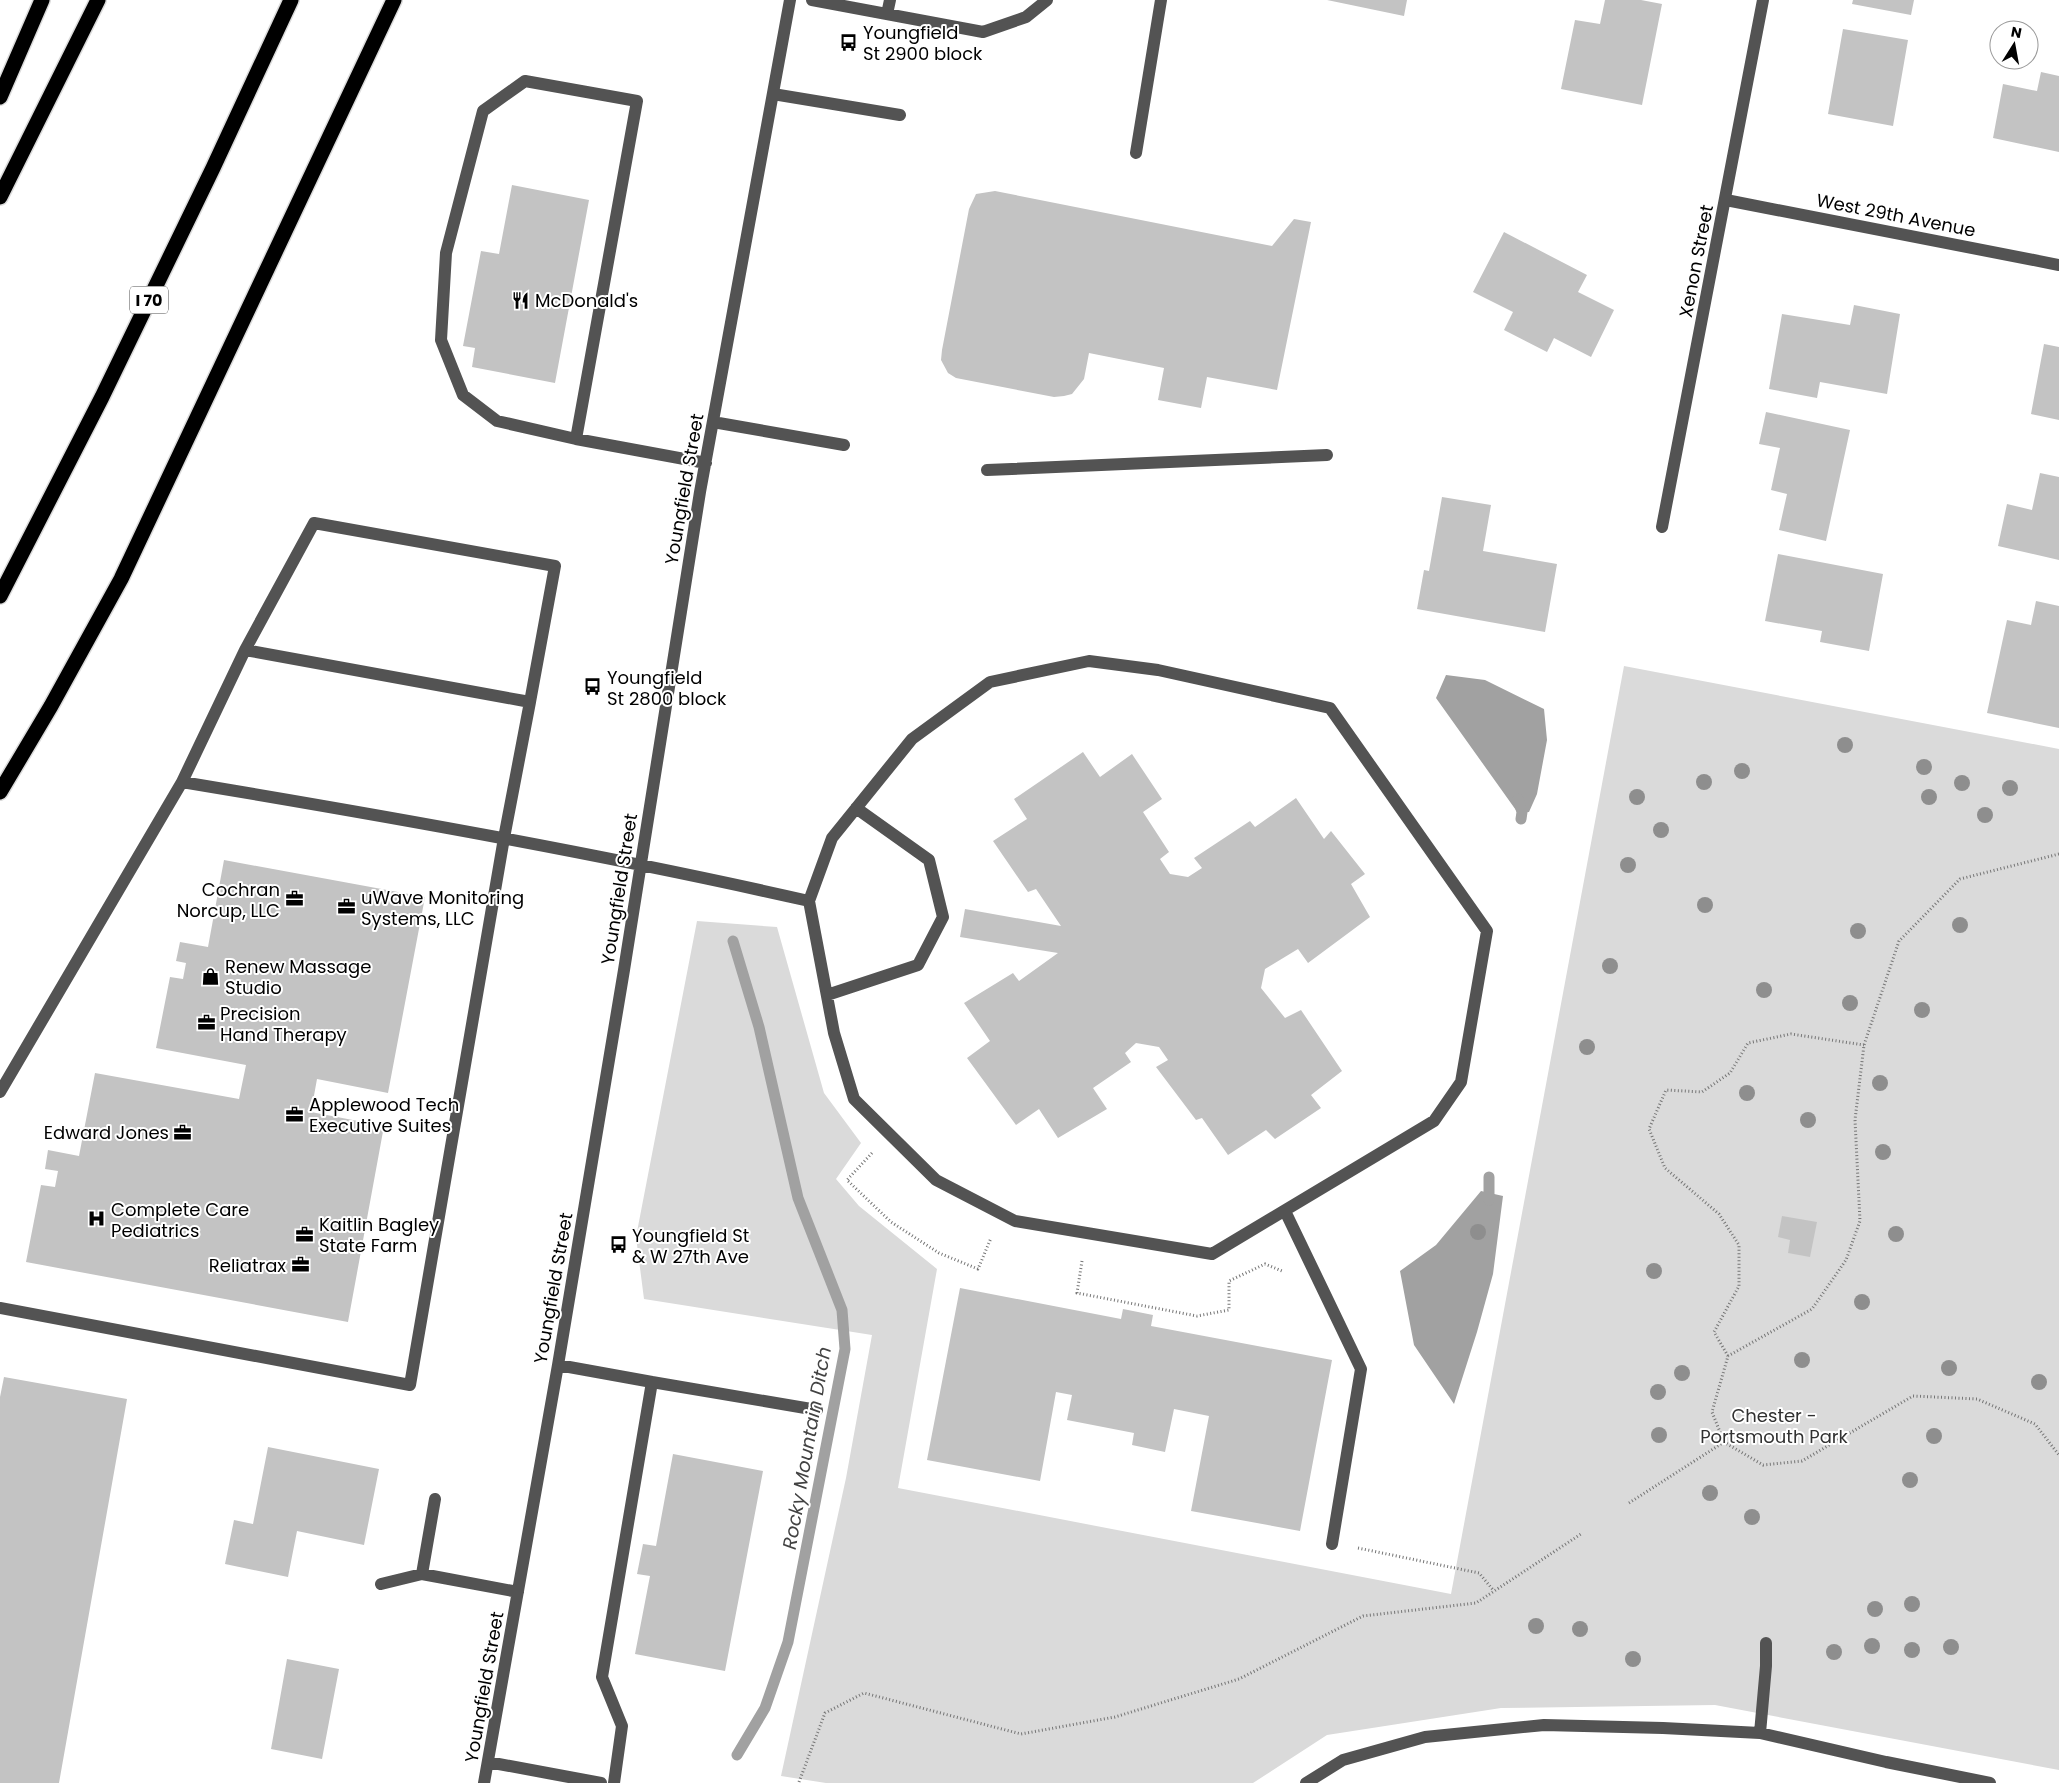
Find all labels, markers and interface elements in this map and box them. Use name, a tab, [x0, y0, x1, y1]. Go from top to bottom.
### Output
place label: Youngfield St 2900 block	[863, 20, 983, 66]
north arrow	[1989, 20, 2039, 70]
text: N	[2009, 21, 2024, 43]
bus stop icon: Youngfield St 2900 block	[839, 32, 859, 52]
street label: West 29th Avenue	[1814, 187, 1978, 243]
street label: Xenon Street	[1673, 202, 1719, 320]
road number: I 70	[130, 286, 168, 314]
place label: McDonald's	[535, 288, 638, 313]
restaurant icon: McDonald's	[511, 290, 531, 310]
street label: Youngfield Street	[658, 412, 710, 566]
place label: Youngfield St 2800 block	[607, 665, 727, 711]
bus stop icon: Youngfield St 2800 block	[583, 677, 603, 697]
street label: Youngfield Street	[595, 812, 643, 966]
place label: Cochran Norcup, LLC	[177, 877, 280, 923]
place label: uWave Monitoring Systems, LLC	[361, 885, 524, 931]
office icon: Cochran Norcup, LLC	[284, 889, 304, 909]
office icon: uWave Monitoring Systems, LLC	[337, 897, 357, 917]
place label: Renew Massage Studio	[225, 954, 371, 1000]
shop icon: Renew Massage Studio	[201, 966, 221, 986]
place label: Precision Hand Therapy	[220, 1001, 347, 1047]
office icon: Precision Hand Therapy	[196, 1013, 216, 1033]
place label: Applewood Tech Executive Suites	[309, 1092, 459, 1138]
office icon: Applewood Tech Executive Suites	[285, 1104, 305, 1124]
place label: Edward Jones	[44, 1120, 169, 1145]
office icon: Edward Jones	[173, 1122, 193, 1142]
place label: Complete Care Pediatrics	[111, 1197, 249, 1243]
hospital icon: Complete Care Pediatrics	[87, 1209, 107, 1229]
street label: Youngfield Street	[527, 1211, 579, 1365]
place label: Kaitlin Bagley State Farm	[319, 1212, 439, 1258]
place label: Youngfield St & W 27th Ave	[632, 1223, 749, 1269]
office icon: Kaitlin Bagley State Farm	[295, 1224, 315, 1244]
bus stop icon: Youngfield St & W 27th Ave	[608, 1235, 628, 1255]
place label: Reliatrax	[209, 1253, 286, 1278]
office icon: Reliatrax	[290, 1255, 310, 1275]
water label: Rocky Mountain Ditch	[776, 1345, 838, 1551]
park label: Chester - Portsmouth Park	[1700, 1403, 1849, 1449]
street label: Youngfield Street	[458, 1610, 510, 1764]

